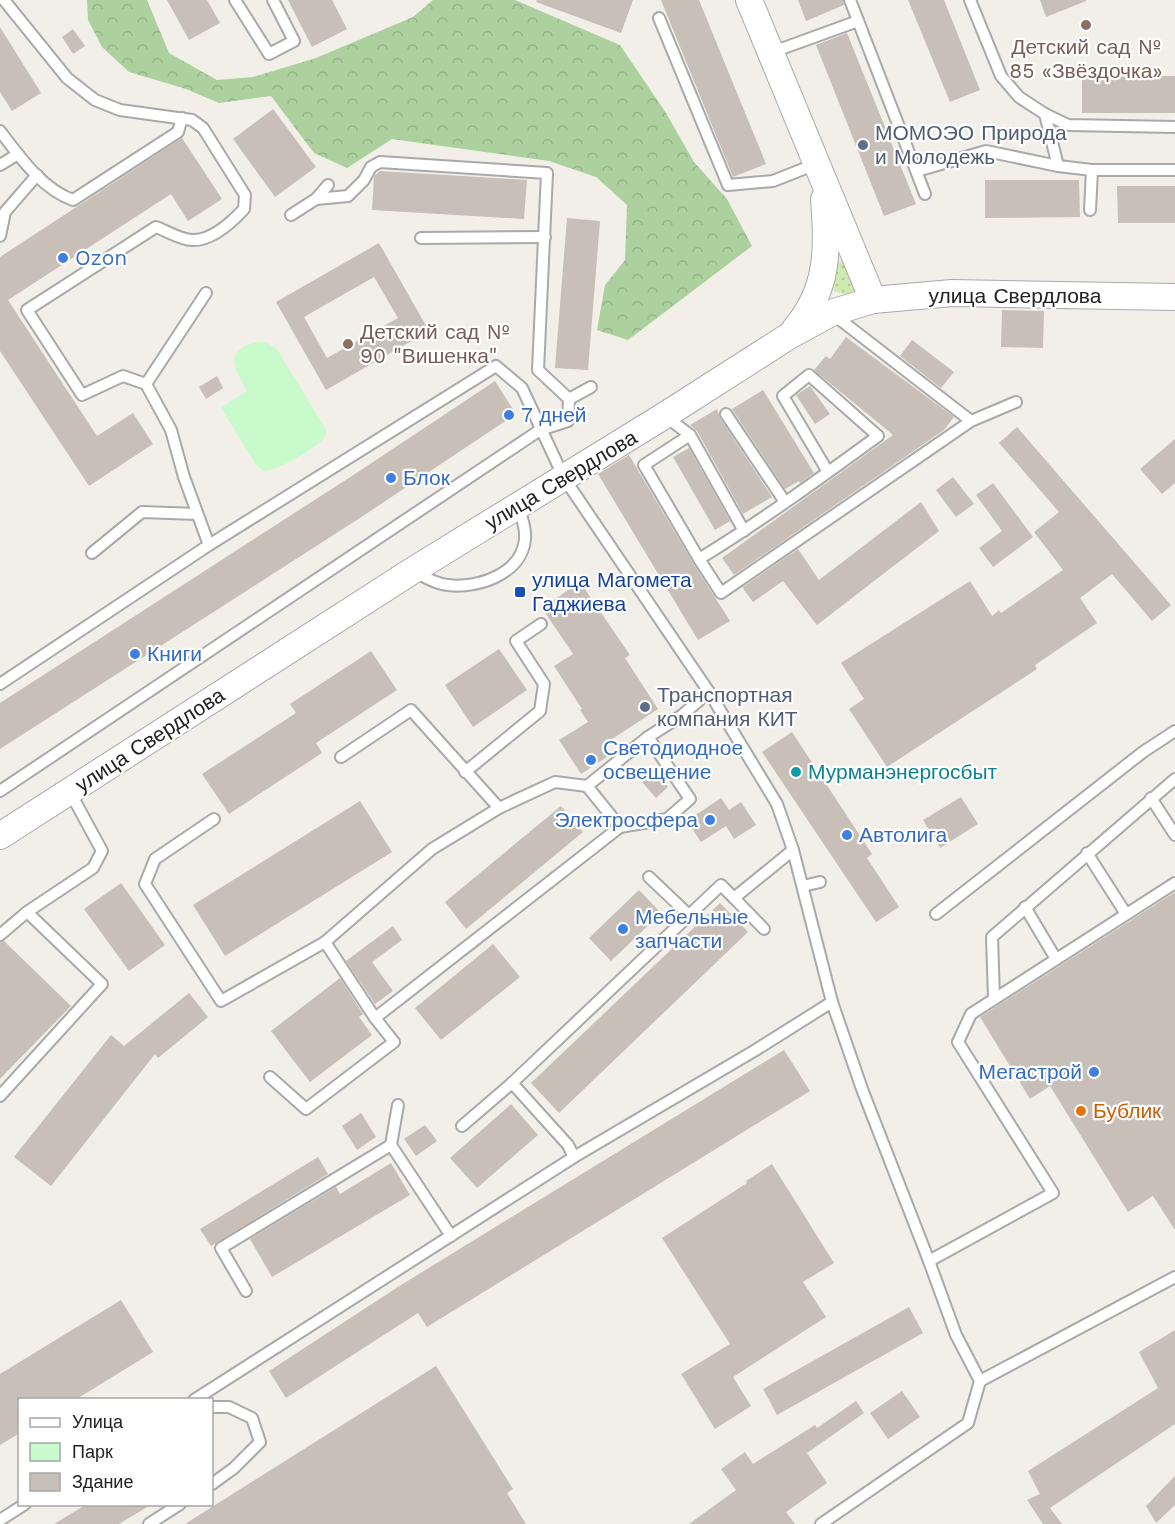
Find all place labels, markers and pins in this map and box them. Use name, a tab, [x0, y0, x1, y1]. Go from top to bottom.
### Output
marker: Детский сад № 85 «Звёздочка»	[1079, 18, 1093, 32]
place label: Детский сад № 85 «Звёздочка»	[1009, 34, 1163, 83]
place label: МОМОЭО Природа и Молодежь	[875, 120, 1067, 169]
marker: МОМОЭО Природа и Молодежь	[856, 138, 870, 152]
place label: Ozon	[75, 245, 127, 270]
marker: Ozon	[56, 251, 70, 265]
place label: Детский сад № 90 "Вишенка"	[360, 319, 509, 368]
marker: Детский сад № 90 "Вишенка"	[341, 337, 355, 351]
place label: 7 дней	[521, 402, 587, 427]
marker: 7 дней	[502, 408, 516, 422]
place label: Блок	[403, 465, 451, 490]
marker: Блок	[384, 471, 398, 485]
place label: улица Магомета Гаджиева	[532, 567, 692, 616]
marker: улица Магомета Гаджиева	[513, 585, 527, 599]
place label: Книги	[147, 641, 202, 666]
marker: Книги	[128, 647, 142, 661]
place label: Транспортная компания КИТ	[657, 682, 798, 731]
marker: Транспортная компания КИТ	[638, 700, 652, 714]
place label: Светодиодное освещение	[603, 735, 743, 784]
marker: Светодиодное освещение	[584, 753, 598, 767]
place label: Мурманэнергосбыт	[808, 759, 998, 784]
marker: Мурманэнергосбыт	[789, 765, 803, 779]
place label: Электросфера	[554, 807, 698, 832]
marker: Электросфера	[703, 813, 717, 827]
place label: Автолига	[859, 822, 947, 847]
marker: Автолига	[840, 828, 854, 842]
place label: Мебельные запчасти	[635, 904, 749, 953]
marker: Мебельные запчасти	[616, 922, 630, 936]
place label: Мегастрой	[979, 1059, 1082, 1084]
marker: Мегастрой	[1087, 1065, 1101, 1079]
place label: Бублик	[1093, 1098, 1162, 1123]
marker: Бублик	[1074, 1104, 1088, 1118]

